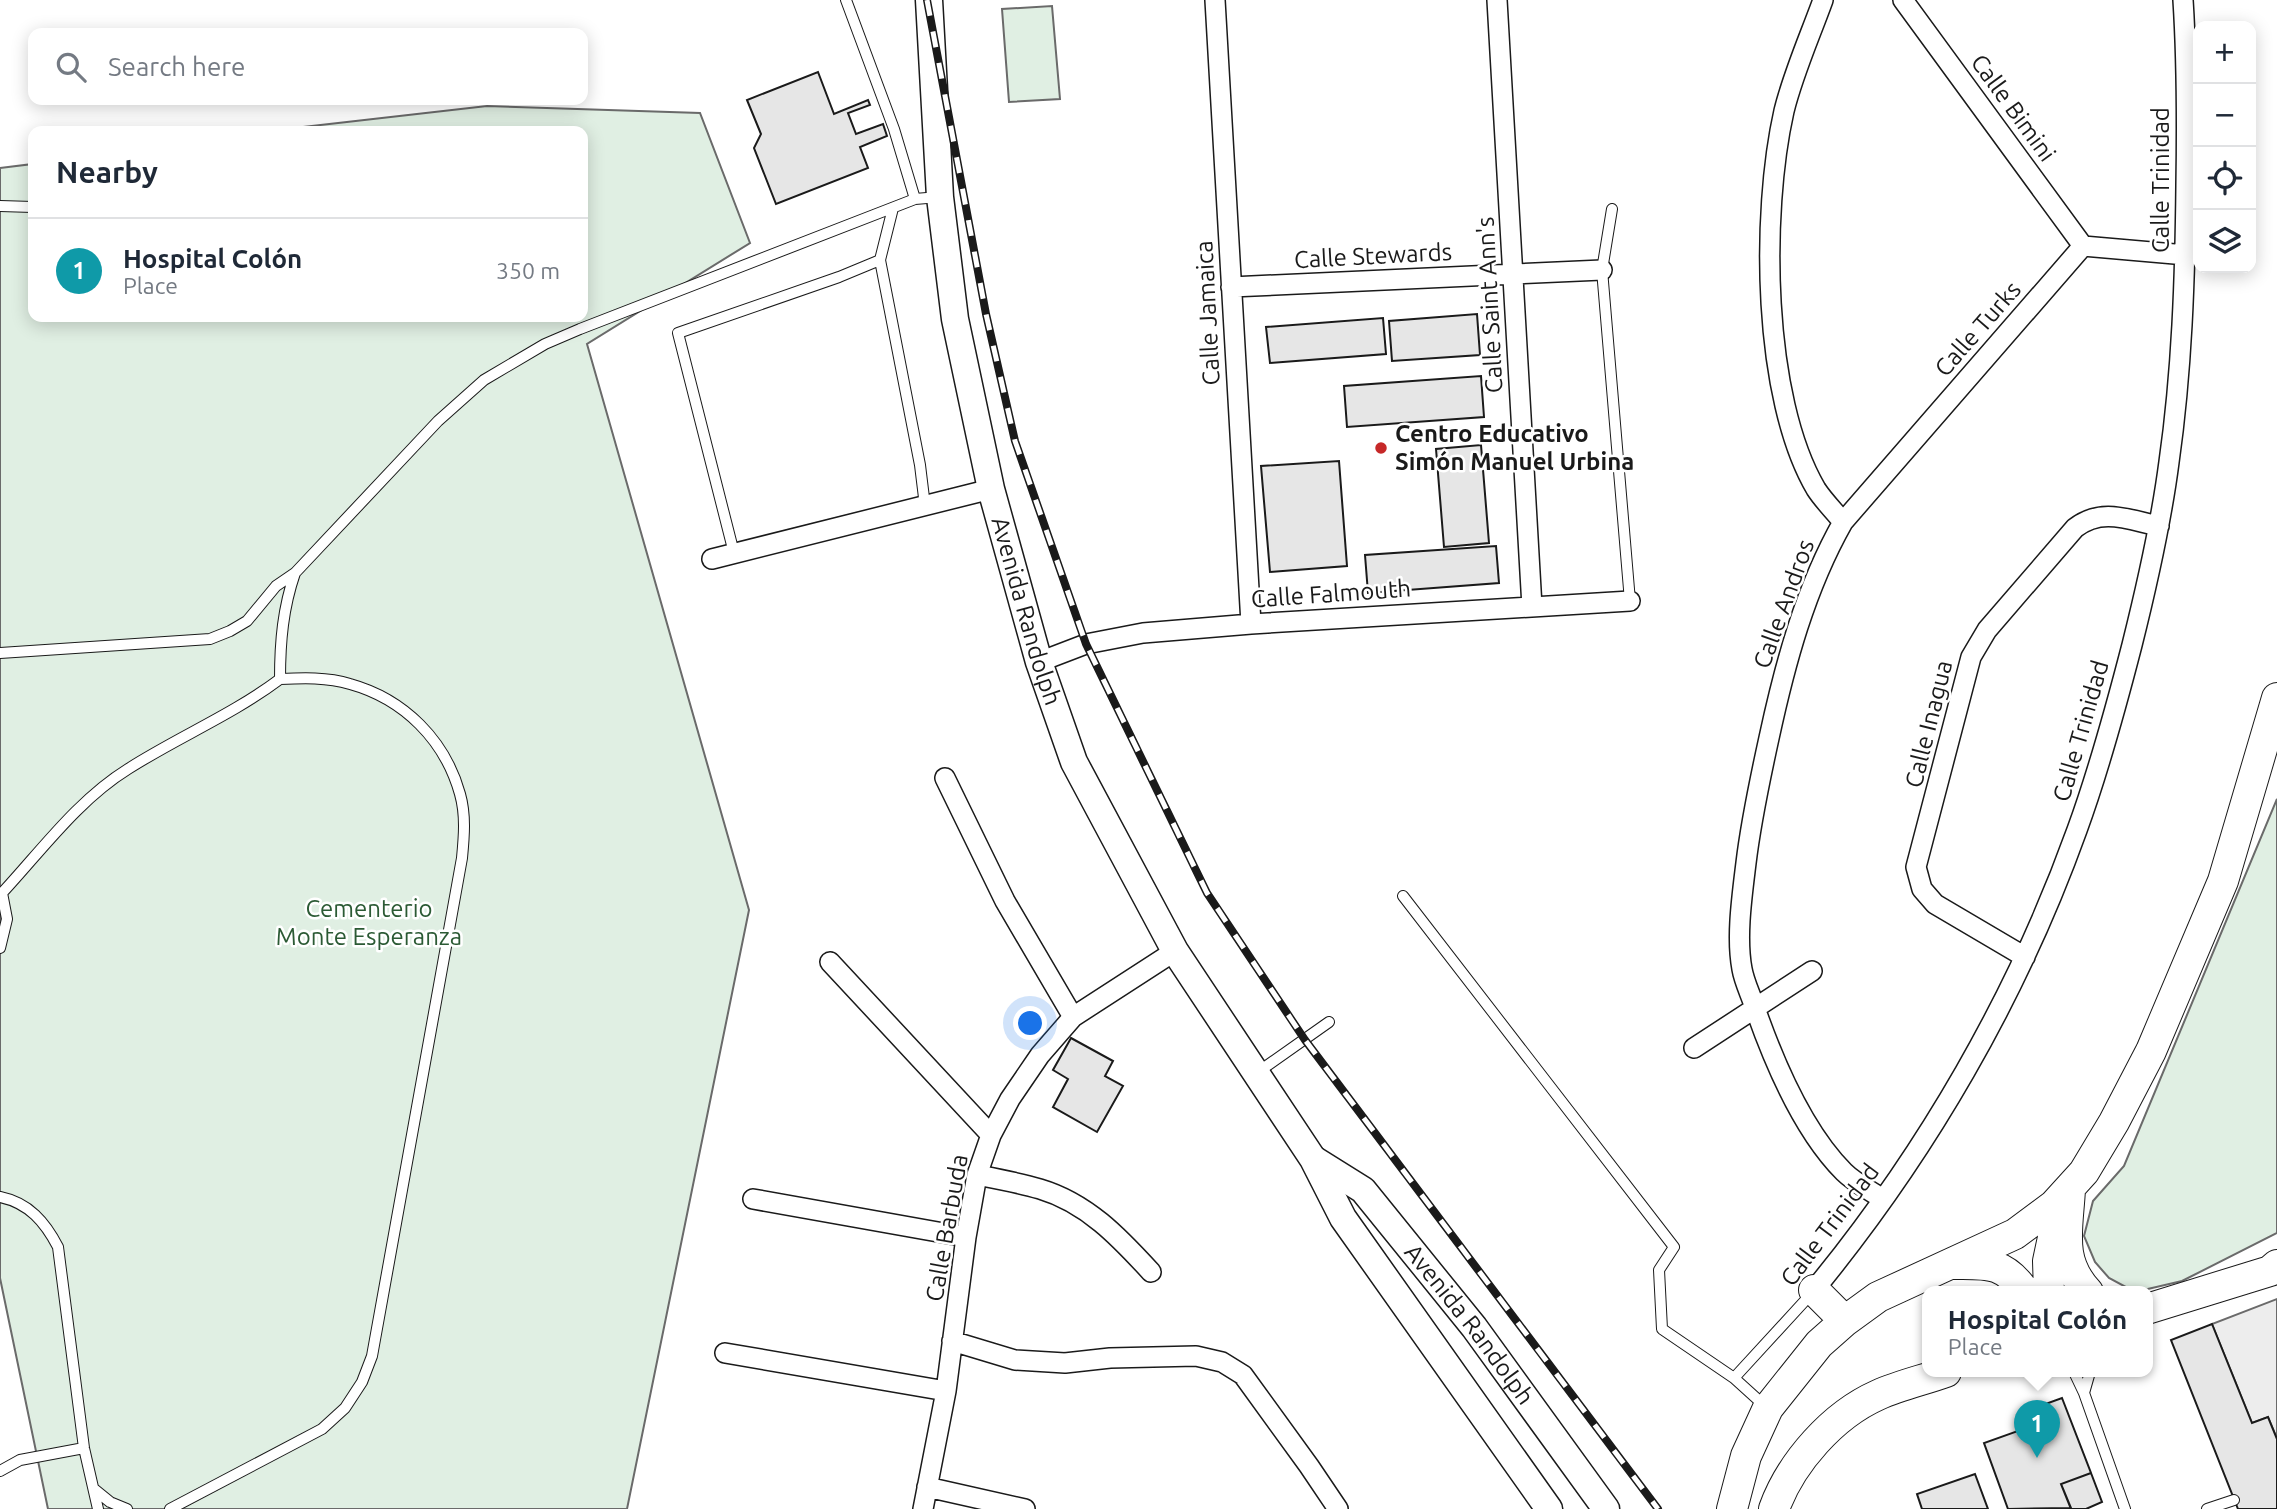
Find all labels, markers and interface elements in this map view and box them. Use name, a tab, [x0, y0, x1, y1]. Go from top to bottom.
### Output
map controls	[2193, 21, 2256, 273]
button: +	[2193, 21, 2256, 84]
search box	[28, 28, 588, 105]
icon: search	[52, 48, 90, 86]
street label: Calle Bimini	[1966, 49, 2061, 166]
text: Search here	[108, 52, 245, 81]
button: −	[2193, 84, 2256, 147]
street label: Calle Trinidad	[2147, 107, 2174, 253]
button: locate	[2193, 147, 2256, 210]
text: Nearby	[56, 155, 158, 189]
button: layers	[2193, 210, 2256, 273]
street label: Calle Saint Ann's	[1471, 216, 1508, 394]
street label: Calle Stewards	[1293, 238, 1453, 273]
street label: Calle Jamaica	[1190, 240, 1225, 386]
text: Hospital Colón	[123, 244, 302, 273]
text: 1	[73, 258, 85, 283]
text: 350 m	[496, 258, 560, 283]
text: Place	[123, 273, 178, 298]
street label: Calle Turks	[1929, 276, 2026, 381]
place label: Centro Educativo Simón Manuel Urbina	[1395, 420, 1634, 475]
marker: Centro Educativo Simón Manuel Urbina	[1373, 440, 1389, 456]
street label: Avenida Randolph	[986, 514, 1067, 709]
street label: Calle Andros	[1748, 536, 1819, 672]
street label: Calle Falmouth	[1250, 574, 1412, 613]
street label: Calle Inagua	[1900, 657, 1957, 790]
street label: Calle Trinidad	[2047, 657, 2114, 805]
park label: Cementerio Monte Esperanza	[276, 895, 462, 950]
your location	[1013, 1006, 1047, 1040]
street label: Calle Barbuda	[920, 1152, 973, 1304]
street label: Calle Trinidad	[1775, 1158, 1884, 1291]
street label: Avenida Randolph	[1399, 1239, 1540, 1409]
popup	[1922, 1286, 2153, 1377]
text: Hospital Colón	[1948, 1305, 2127, 1334]
text: Place	[1948, 1334, 2003, 1359]
pin: 1	[2014, 1400, 2060, 1458]

